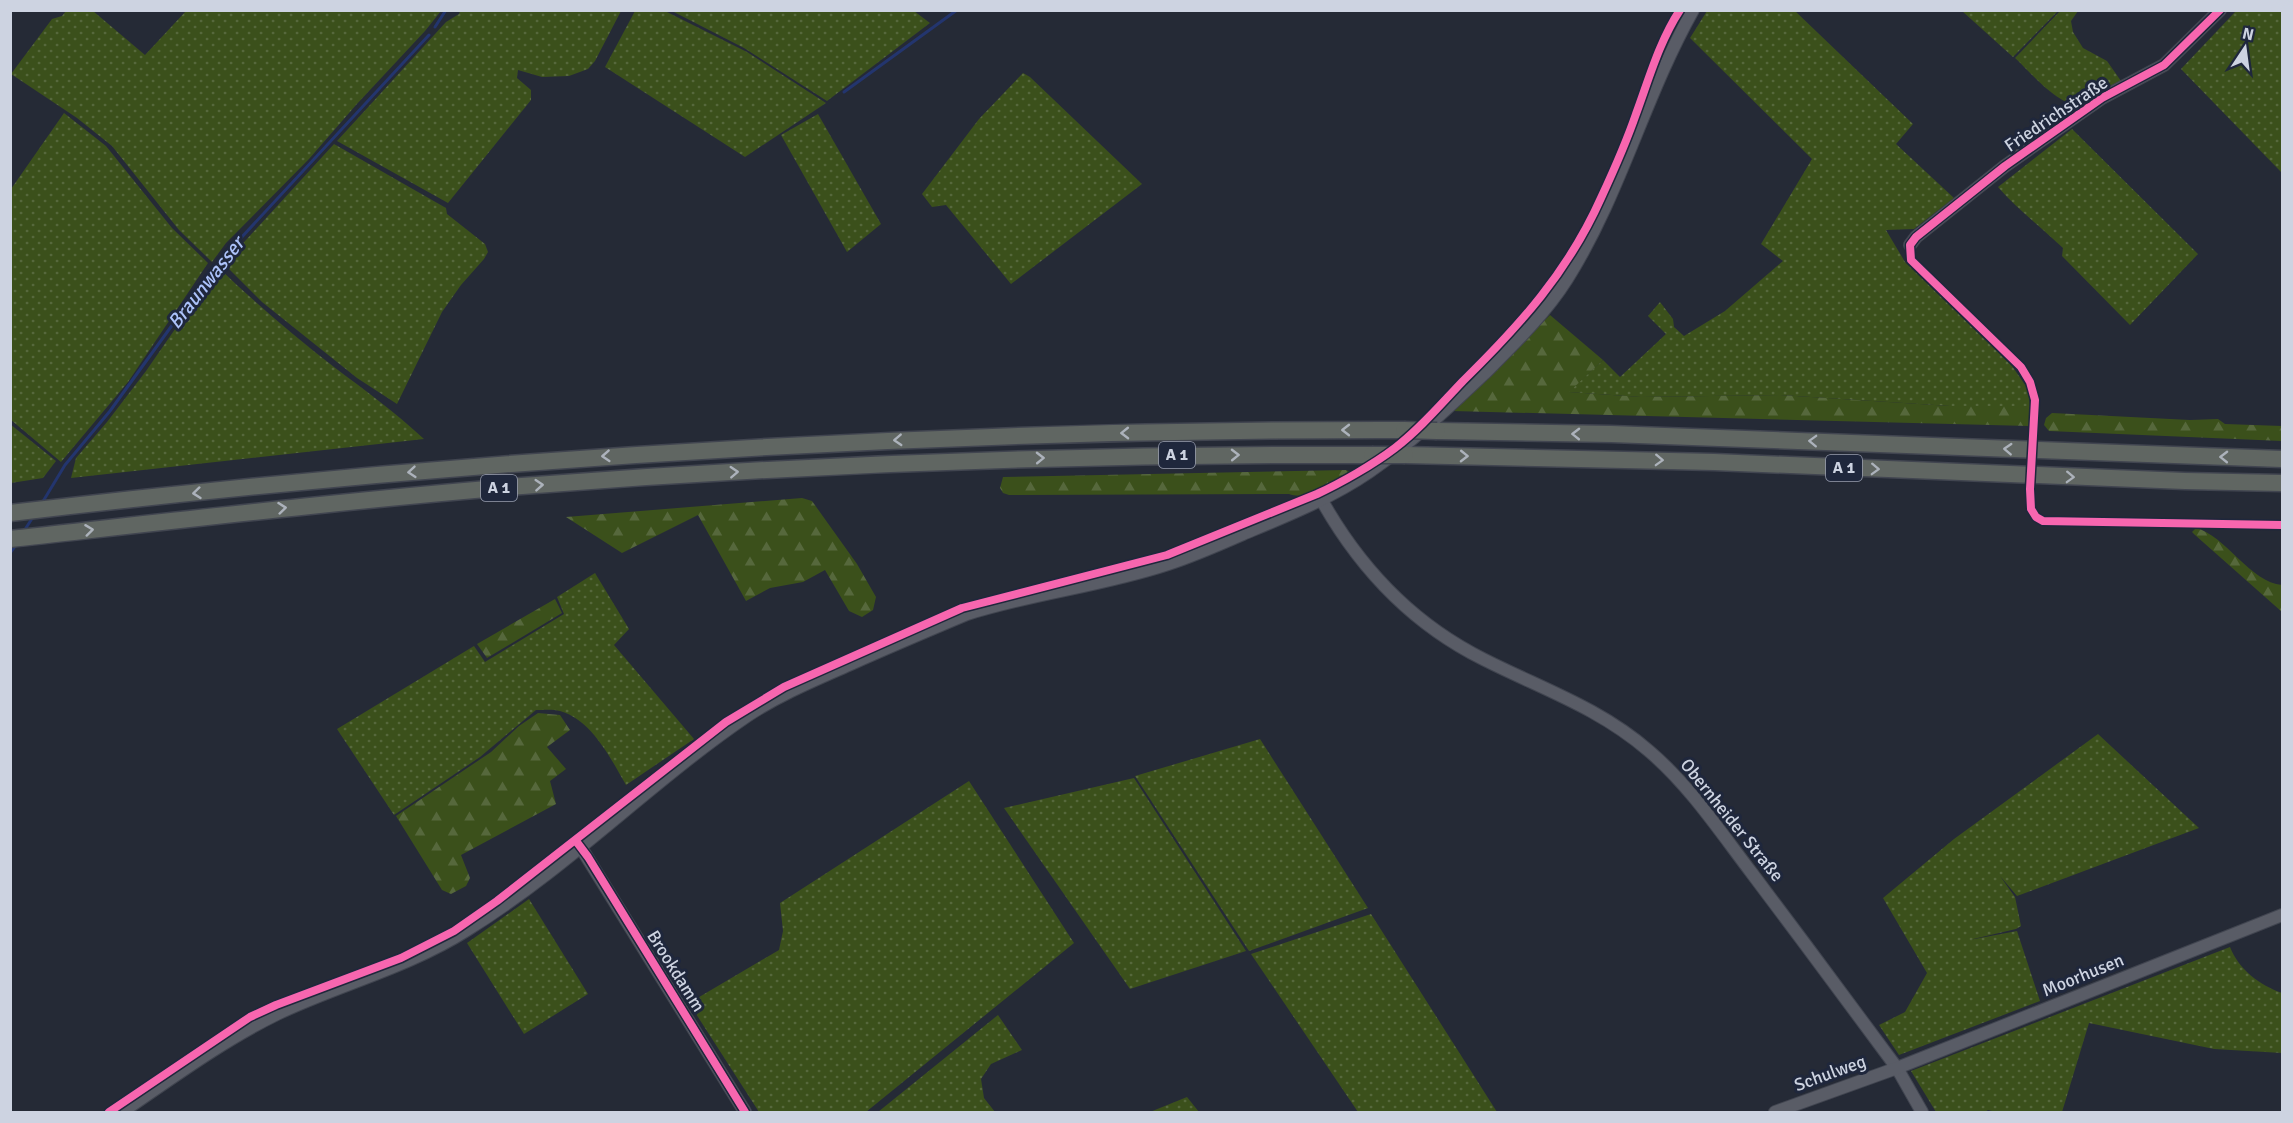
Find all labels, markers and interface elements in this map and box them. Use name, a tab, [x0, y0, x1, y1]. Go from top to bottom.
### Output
north arrow	[2215, 18, 2275, 78]
text: N	[2240, 23, 2256, 45]
street label: Friedrichstraße	[2000, 71, 2112, 157]
water label: Braunwasser	[162, 230, 251, 334]
one-way arrow	[1341, 424, 1350, 436]
one-way arrow	[1121, 426, 1130, 439]
one-way arrow	[1572, 427, 1581, 440]
one-way arrow	[894, 433, 903, 446]
one-way arrow	[1809, 435, 1818, 448]
road number: A 1	[1159, 442, 1195, 468]
one-way arrow	[2004, 442, 2013, 455]
one-way arrow	[602, 449, 611, 462]
one-way arrow	[1231, 449, 1240, 461]
one-way arrow	[1459, 450, 1468, 462]
one-way arrow	[2220, 451, 2229, 463]
one-way arrow	[1036, 452, 1045, 465]
one-way arrow	[1654, 454, 1663, 466]
road number: A 1	[1826, 455, 1862, 481]
one-way arrow	[1870, 462, 1879, 475]
one-way arrow	[408, 465, 417, 478]
one-way arrow	[729, 466, 738, 479]
one-way arrow	[2065, 470, 2074, 483]
road number: A 1	[481, 475, 517, 501]
one-way arrow	[535, 479, 544, 492]
one-way arrow	[193, 486, 202, 499]
one-way arrow	[278, 503, 287, 515]
one-way arrow	[84, 524, 93, 537]
street label: Obernheider Straße	[1676, 754, 1788, 886]
street label: Brookdamm	[642, 926, 710, 1016]
street label: Moorhusen	[2039, 949, 2127, 1001]
street label: Schulweg	[1791, 1050, 1869, 1096]

